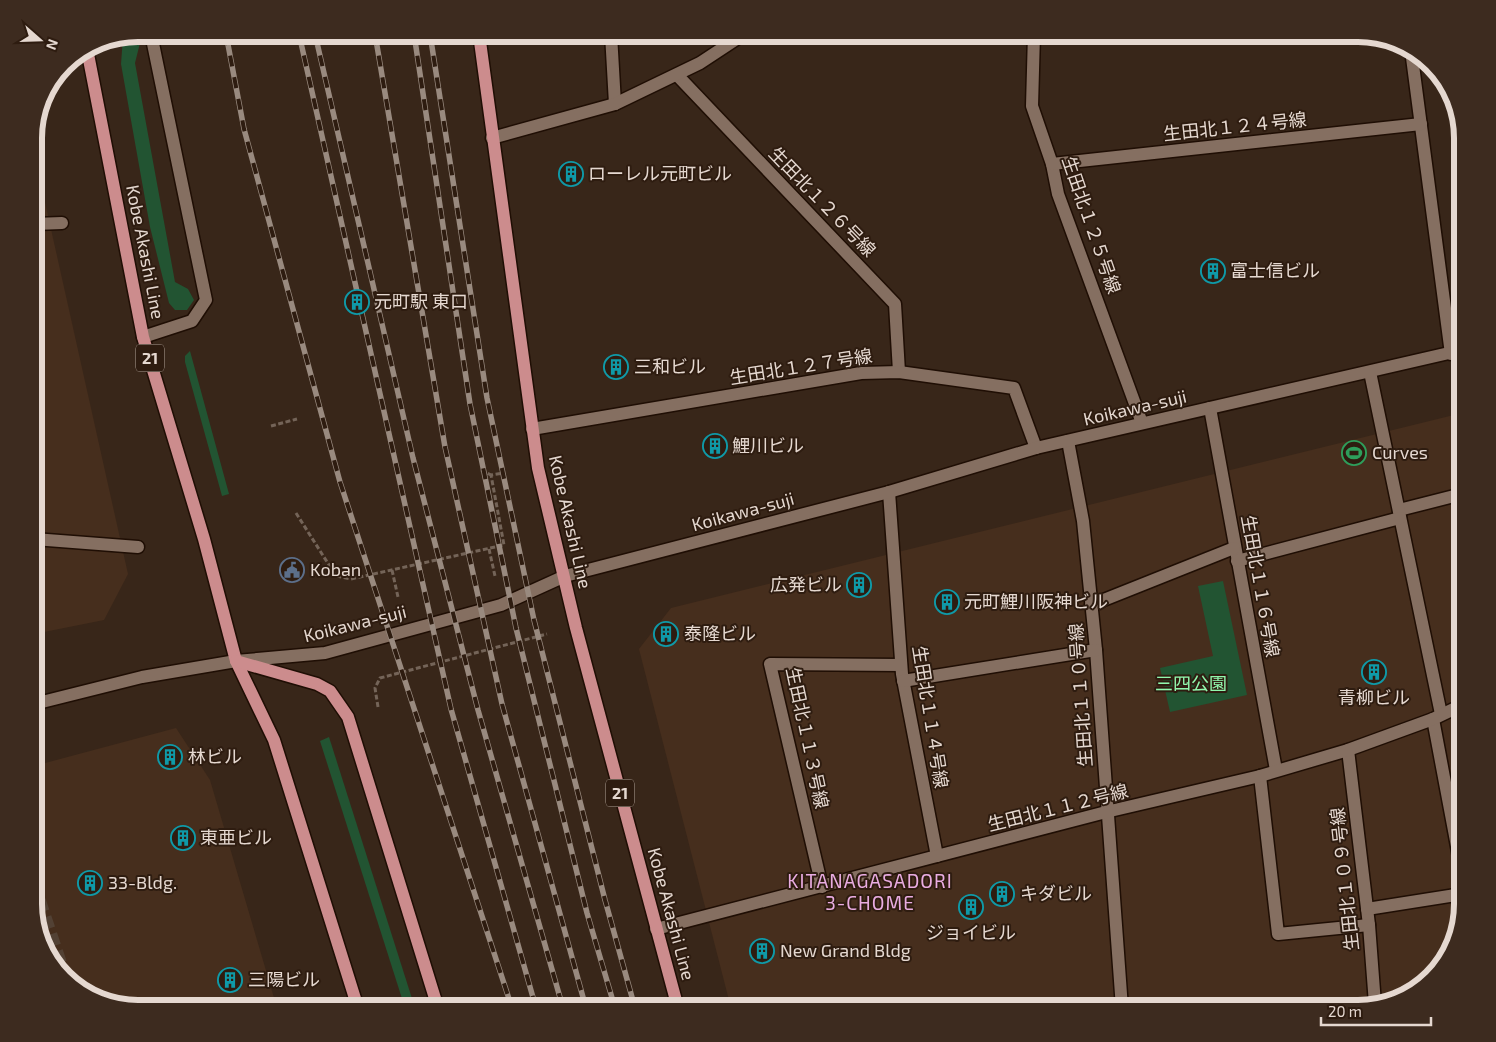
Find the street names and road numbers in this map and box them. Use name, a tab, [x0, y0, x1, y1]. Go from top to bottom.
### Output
street label: 生田北１２４号線	[1162, 108, 1308, 144]
street label: 生田北１２６号線	[765, 142, 881, 261]
street label: 生田北１２５号線	[1058, 153, 1126, 296]
street label: Kobe Akashi Line	[122, 183, 170, 321]
road number: 21	[136, 344, 164, 372]
street label: 生田北１２７号線	[728, 344, 874, 388]
street label: Koikawa-suji	[1081, 384, 1189, 430]
street label: Kobe Akashi Line	[545, 453, 597, 591]
street label: Koikawa-suji	[689, 487, 796, 535]
street label: 生田北１１６号線	[1238, 513, 1284, 659]
street label: Koikawa-suji	[301, 600, 408, 646]
street label: 生田北１１０号線	[1064, 622, 1096, 768]
street label: 生田北１１４号線	[909, 644, 953, 790]
street label: 生田北１１３号線	[782, 665, 834, 811]
street label: 生田北１１２号線	[985, 779, 1130, 835]
road number: 21	[606, 780, 634, 806]
street label: 生田北１０９号線	[1326, 806, 1362, 952]
street label: Kobe Akashi Line	[644, 845, 700, 982]

